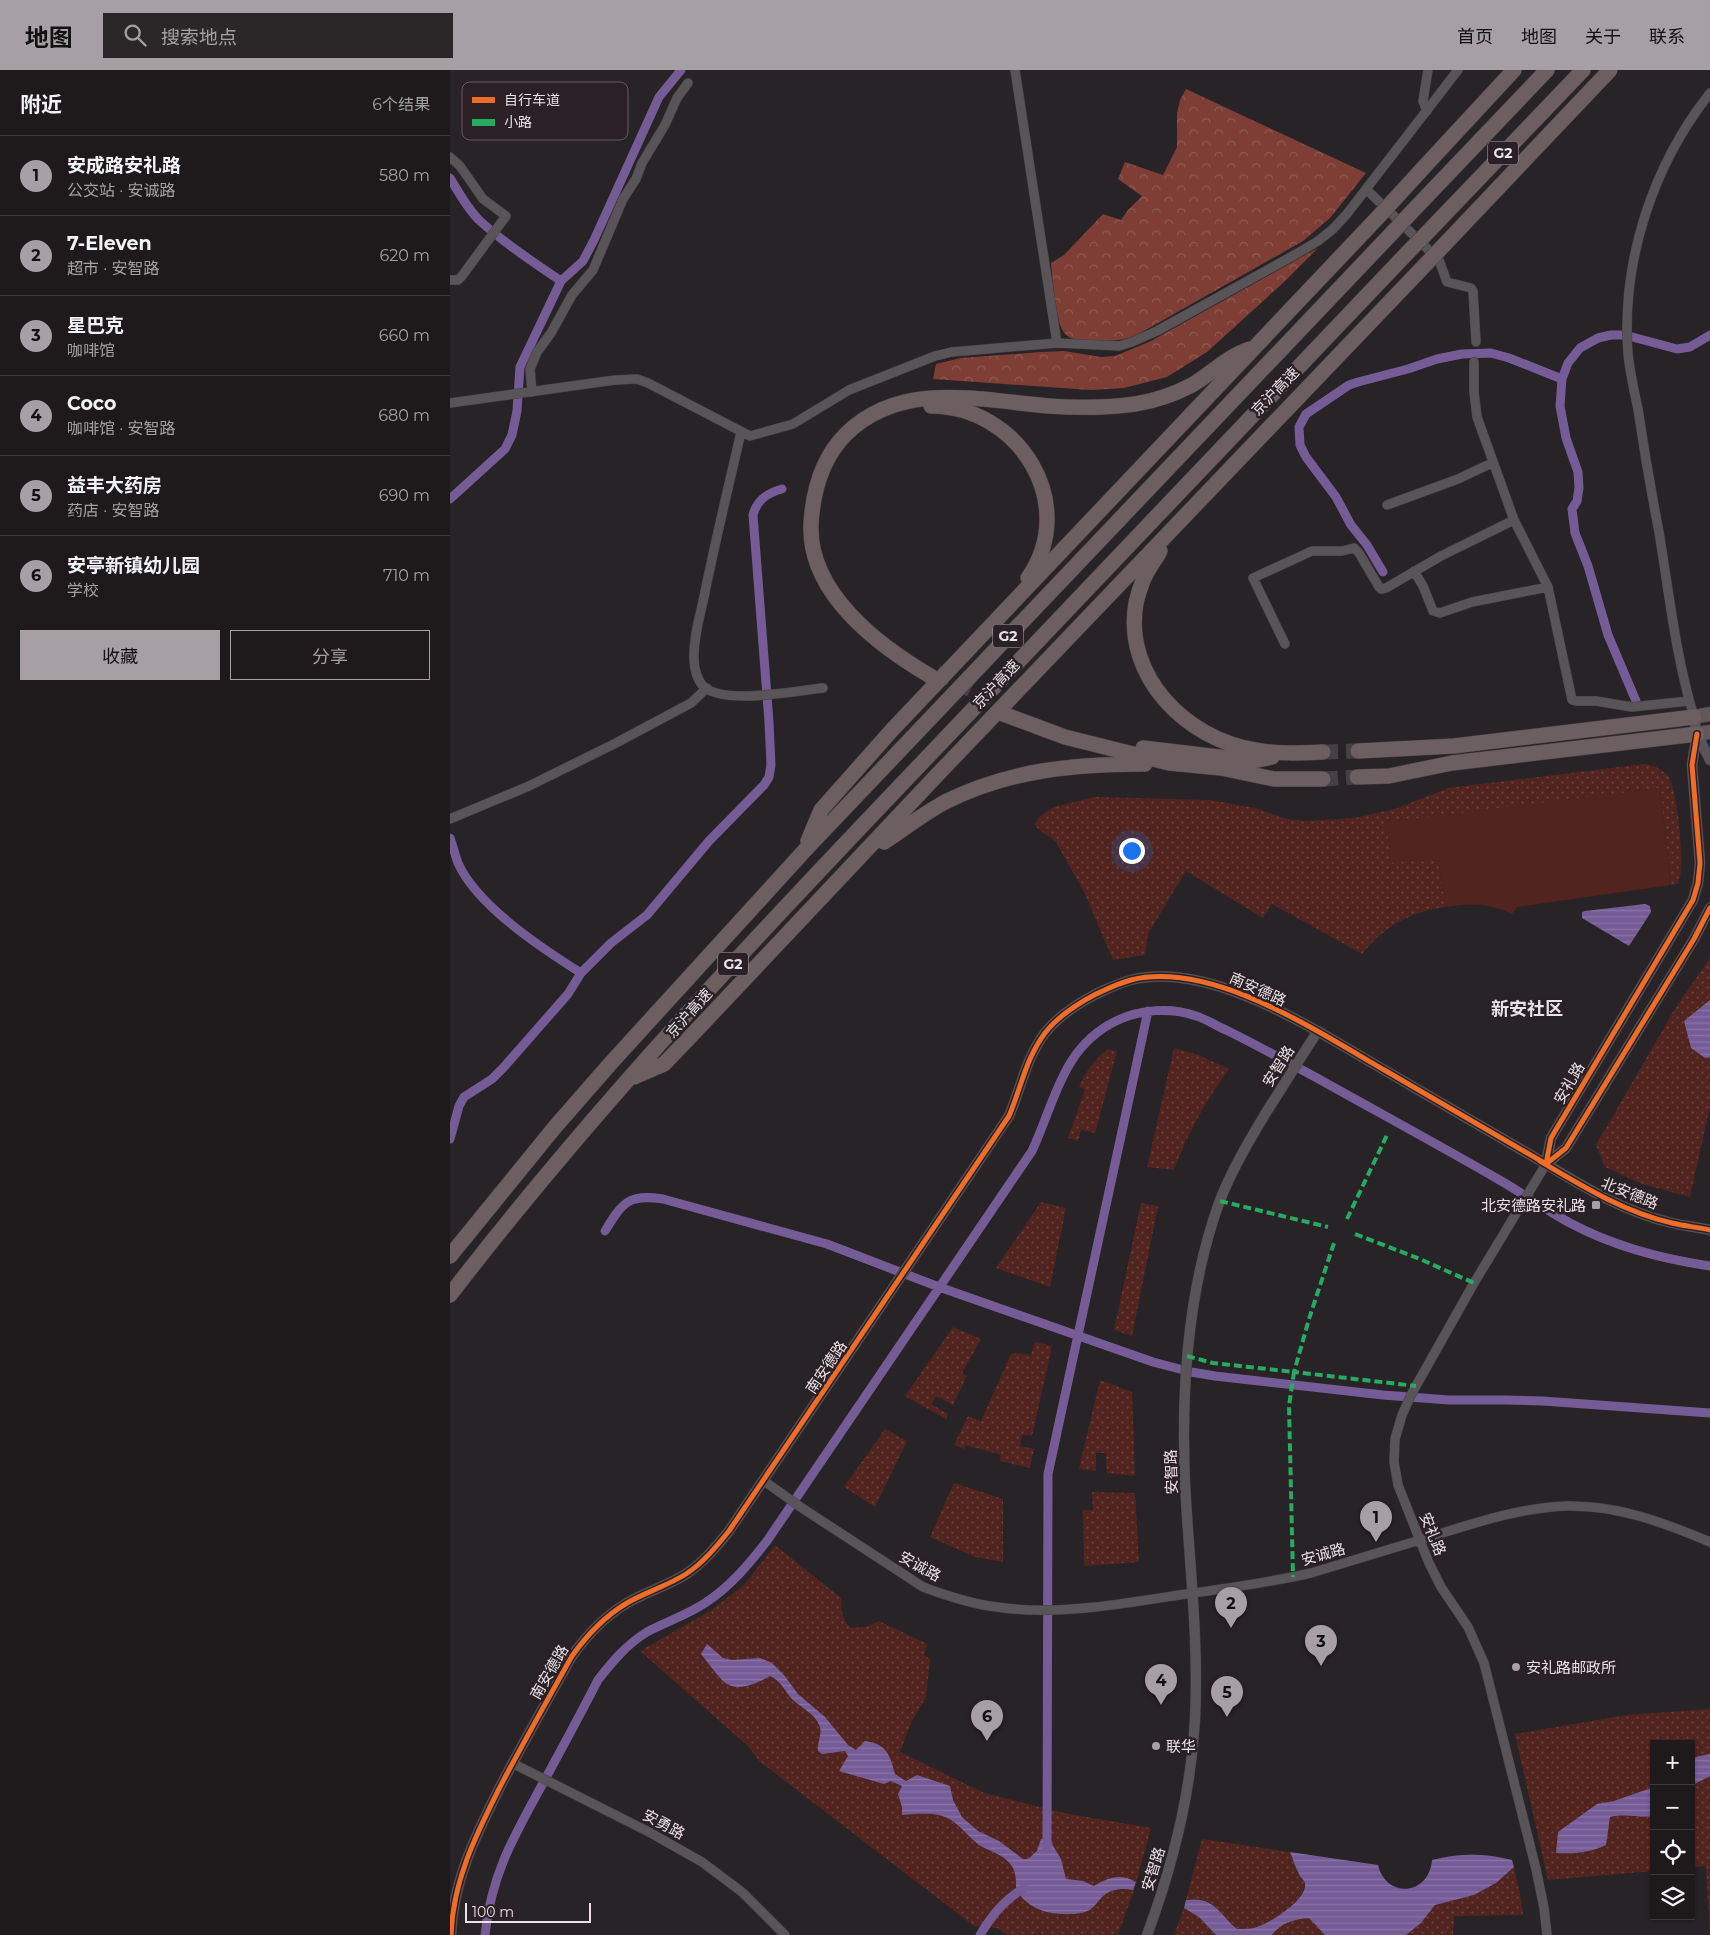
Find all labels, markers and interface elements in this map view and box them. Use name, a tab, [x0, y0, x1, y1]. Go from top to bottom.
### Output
search box	[103, 13, 453, 58]
icon: search	[121, 21, 149, 49]
text: 地图	[25, 23, 73, 52]
text: 搜索地点	[161, 26, 237, 49]
text: 首页	[1457, 26, 1493, 48]
text: 地图	[1521, 26, 1557, 48]
text: 关于	[1585, 26, 1621, 48]
text: 联系	[1649, 26, 1685, 48]
legend	[462, 82, 628, 140]
text: 自行车道	[504, 91, 560, 109]
text: 附近	[20, 92, 62, 117]
text: 6个结果	[372, 95, 430, 114]
text: 小路	[504, 113, 532, 131]
road number: G2	[1488, 142, 1518, 165]
text: 安成路安礼路	[67, 154, 181, 177]
text: 1	[33, 166, 39, 185]
text: 580 m	[379, 166, 430, 185]
text: 公交站 · 安诚路	[67, 181, 175, 200]
text: 7-Eleven	[67, 232, 152, 255]
text: 2	[31, 246, 41, 265]
text: 620 m	[379, 246, 430, 265]
text: 超市 · 安智路	[67, 259, 159, 278]
text: 星巴克	[67, 314, 124, 337]
text: 3	[31, 326, 41, 345]
text: 660 m	[379, 326, 430, 345]
text: 咖啡馆	[67, 341, 115, 360]
street label: 京沪高速	[1247, 363, 1303, 419]
text: Coco	[67, 392, 116, 415]
text: 4	[30, 406, 42, 425]
text: 680 m	[378, 406, 430, 425]
text: 咖啡馆 · 安智路	[67, 419, 175, 438]
text: 益丰大药房	[67, 474, 162, 497]
text: 5	[31, 486, 41, 505]
text: 690 m	[379, 486, 430, 505]
text: 药店 · 安智路	[67, 501, 159, 520]
text: 安亭新镇幼儿园	[67, 554, 200, 577]
text: 6	[31, 566, 41, 585]
text: 710 m	[383, 566, 430, 585]
text: 学校	[67, 581, 99, 600]
road number: G2	[993, 624, 1023, 648]
button: 收藏	[20, 630, 220, 680]
button: 分享	[230, 630, 430, 680]
street label: 京沪高速	[969, 656, 1023, 712]
your location	[1119, 838, 1145, 864]
road number: G2	[718, 952, 748, 976]
street label: 南安德路	[1227, 968, 1289, 1010]
street label: 京沪高速	[662, 984, 716, 1042]
district label: 新安社区	[1491, 998, 1563, 1020]
street label: 安智路	[1258, 1042, 1298, 1090]
street label: 安礼路	[1550, 1059, 1588, 1107]
street label: 北安德路	[1599, 1173, 1661, 1213]
place label: 北安德路安礼路	[1481, 1196, 1586, 1215]
marker: 北安德路安礼路	[1590, 1199, 1602, 1211]
street label: 南安德路	[801, 1337, 851, 1397]
street label: 安智路	[1161, 1449, 1181, 1495]
pin: 1	[1360, 1501, 1392, 1542]
street label: 安礼路	[1416, 1510, 1450, 1558]
street label: 安诚路	[1299, 1539, 1347, 1569]
street label: 安诚路	[896, 1547, 944, 1585]
pin: 2	[1215, 1587, 1247, 1628]
pin: 3	[1305, 1625, 1337, 1666]
street label: 南安德路	[526, 1641, 572, 1703]
place label: 安礼路邮政所	[1526, 1658, 1616, 1677]
marker: 安礼路邮政所	[1510, 1661, 1522, 1673]
pin: 4	[1145, 1664, 1177, 1705]
pin: 5	[1211, 1676, 1243, 1717]
pin: 6	[971, 1700, 1003, 1741]
place label: 联华	[1166, 1737, 1196, 1756]
marker: 联华	[1150, 1740, 1162, 1752]
map controls	[1650, 1740, 1695, 1920]
button: +	[1650, 1740, 1695, 1785]
button: −	[1650, 1785, 1695, 1830]
street label: 安勇路	[640, 1805, 688, 1843]
button: locate	[1650, 1830, 1695, 1875]
street label: 安智路	[1137, 1845, 1169, 1893]
button: layers	[1650, 1875, 1695, 1920]
scale bar	[465, 1900, 591, 1923]
text: 100 m	[472, 1903, 514, 1921]

